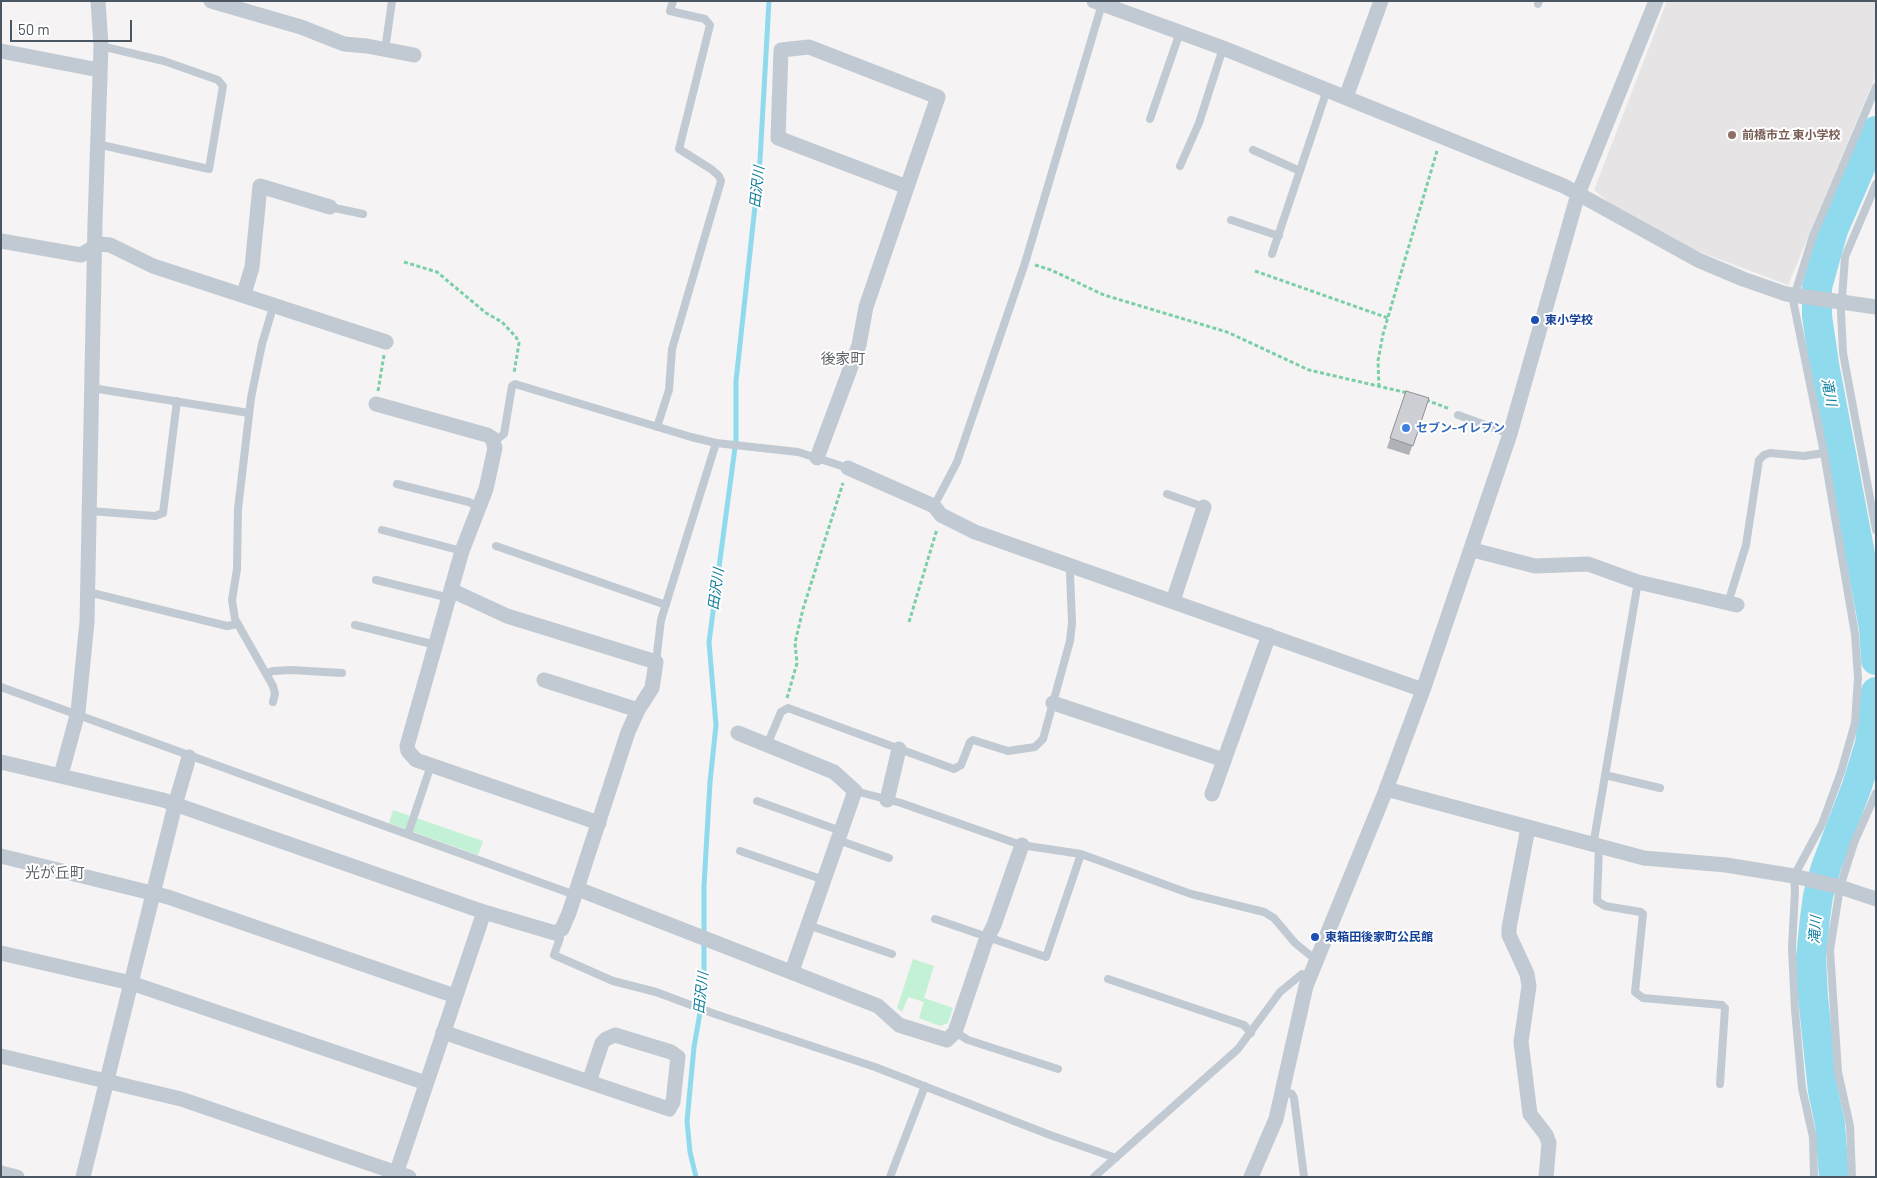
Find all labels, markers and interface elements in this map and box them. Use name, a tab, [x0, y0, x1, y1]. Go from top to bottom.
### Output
scale bar	[12, 10, 135, 42]
text: 50 m	[18, 20, 50, 38]
place label: 前橋市立 東小学校	[1742, 128, 1840, 142]
marker: 前橋市立 東小学校	[1726, 129, 1738, 141]
water label: 田沢川	[746, 165, 768, 209]
place label: 東小学校	[1545, 313, 1593, 327]
marker: 東小学校	[1529, 314, 1541, 326]
district label: 後家町	[821, 350, 865, 368]
water label: 滝川	[1818, 377, 1840, 407]
place label: セブン-イレブン	[1416, 421, 1505, 435]
marker: セブン-イレブン	[1400, 422, 1412, 434]
water label: 田沢川	[705, 567, 727, 611]
district label: 光が丘町	[25, 864, 85, 882]
water label: 滝川	[1806, 915, 1824, 945]
place label: 東箱田後家町公民館	[1325, 930, 1433, 944]
marker: 東箱田後家町公民館	[1309, 931, 1321, 943]
water label: 田沢川	[690, 971, 712, 1015]

